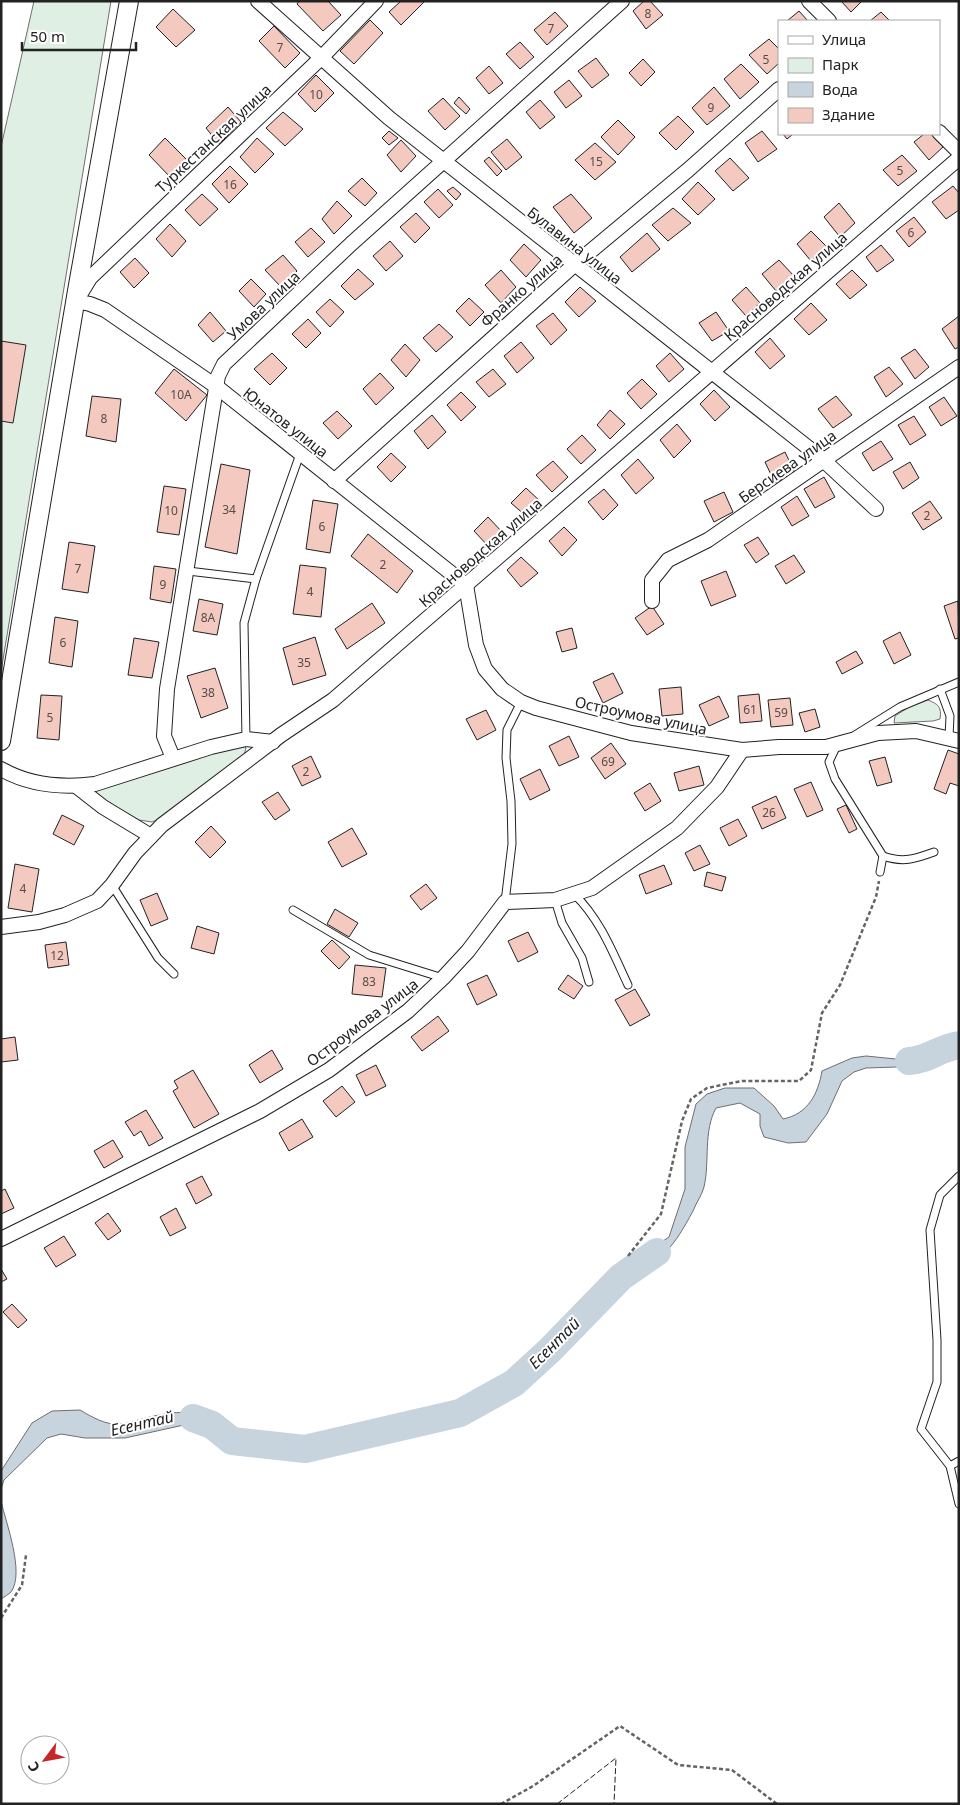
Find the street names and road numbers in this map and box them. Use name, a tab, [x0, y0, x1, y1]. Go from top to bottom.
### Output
street label: Туркестанская улица	[151, 79, 275, 197]
street label: Булавина улица	[524, 202, 626, 288]
street label: Красноводская улица	[719, 227, 851, 345]
street label: Франко улица	[476, 249, 566, 331]
street label: Умова улица	[222, 266, 304, 344]
street label: Юнатов улица	[239, 382, 333, 462]
street label: Берсиева улица	[734, 425, 840, 507]
street label: Красноводская улица	[414, 493, 546, 611]
street label: Остроумова улица	[573, 691, 709, 739]
street label: Остроумова улица	[302, 973, 422, 1071]

